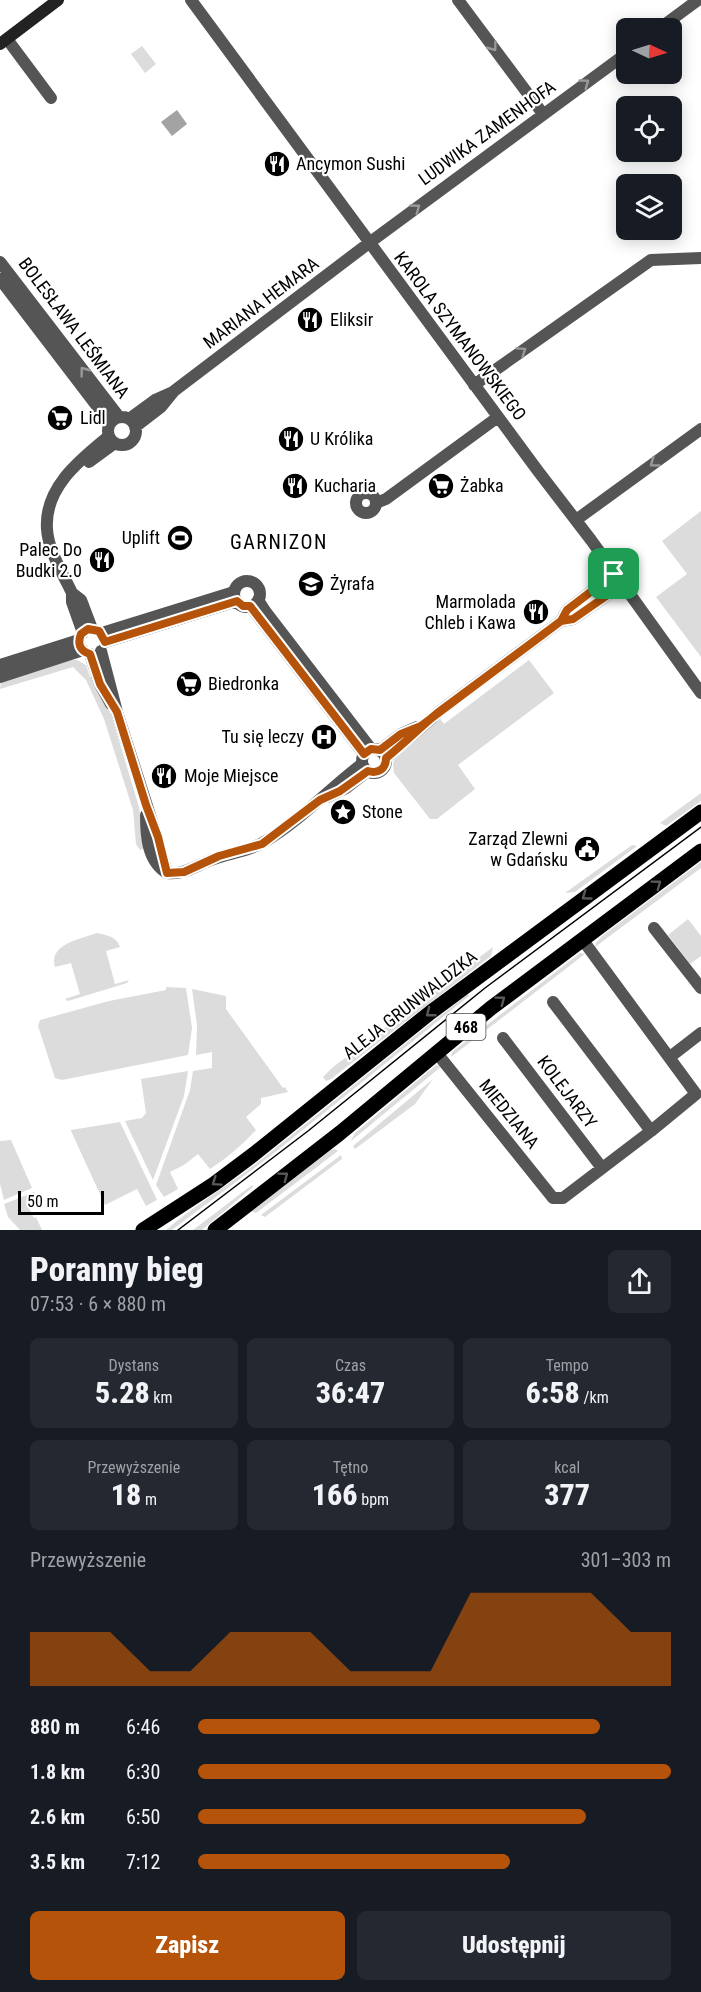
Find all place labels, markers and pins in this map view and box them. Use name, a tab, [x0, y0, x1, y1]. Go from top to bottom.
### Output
restaurant icon: Ancymon Sushi	[262, 149, 292, 179]
place label: Ancymon Sushi	[296, 153, 405, 174]
restaurant icon: Eliksir	[295, 305, 325, 335]
place label: Eliksir	[330, 309, 374, 330]
supermarket icon: Lidl	[45, 403, 75, 433]
place label: Lidl	[80, 407, 106, 428]
restaurant icon: U Królika	[276, 424, 306, 454]
place label: U Królika	[310, 428, 373, 449]
restaurant icon: Kucharia	[280, 471, 310, 501]
supermarket icon: Żabka	[426, 471, 456, 501]
place label: Kucharia	[314, 475, 376, 496]
place label: Żabka	[460, 475, 504, 496]
sports icon: Uplift	[165, 523, 195, 553]
place label: Uplift	[122, 527, 160, 548]
place label: Palec Do Budki 2.0	[16, 539, 82, 581]
restaurant icon: Palec Do Budki 2.0	[87, 545, 117, 575]
pin	[588, 548, 639, 599]
school or university icon: Żyrafa	[296, 569, 326, 599]
place label: Żyrafa	[330, 573, 375, 594]
place label: Marmolada Chleb i Kawa	[425, 591, 516, 633]
restaurant icon: Marmolada Chleb i Kawa	[521, 597, 551, 627]
supermarket icon: Biedronka	[174, 669, 204, 699]
place label: Biedronka	[208, 673, 279, 694]
hospital icon: Tu się leczy	[309, 722, 339, 752]
place label: Tu się leczy	[221, 726, 304, 747]
restaurant icon: Moje Miejsce	[149, 761, 179, 791]
place label: Moje Miejsce	[184, 765, 278, 786]
place icon: Stone	[328, 797, 358, 827]
place label: Stone	[362, 801, 403, 822]
place label: Zarząd Zlewni w Gdańsku	[468, 828, 568, 870]
public building icon: Zarząd Zlewni w Gdańsku	[572, 834, 602, 864]

